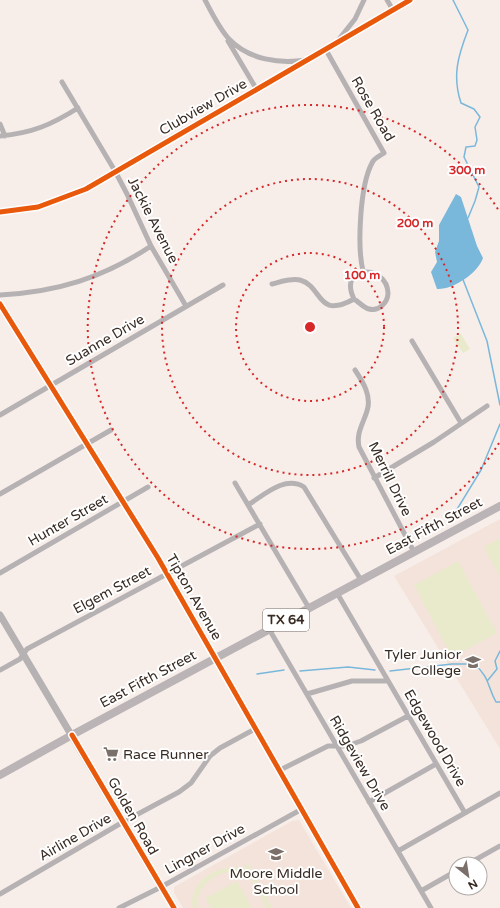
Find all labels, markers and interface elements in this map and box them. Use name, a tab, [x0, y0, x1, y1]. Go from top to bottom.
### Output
street label: Rose Road	[348, 74, 398, 144]
street label: Clubview Drive	[156, 75, 250, 139]
text: 300 m	[449, 163, 485, 177]
street label: Jackie Avenue	[124, 174, 182, 266]
text: 200 m	[397, 216, 433, 230]
text: 100 m	[344, 268, 380, 282]
street label: Suanne Drive	[63, 311, 147, 369]
centre of rings	[303, 320, 317, 334]
street label: Merrill Drive	[365, 439, 415, 519]
street label: Hunter Street	[25, 490, 112, 550]
street label: East Fifth Street	[383, 493, 486, 559]
street label: Tipton Avenue	[162, 551, 226, 643]
street label: Elgem Street	[70, 562, 154, 618]
road number: TX 64	[263, 609, 309, 631]
street label: East Fifth Street	[97, 646, 200, 712]
place label: Tyler Junior College	[385, 646, 462, 679]
school or university icon: Tyler Junior College	[464, 653, 482, 671]
street label: Edgewood Drive	[400, 686, 470, 790]
street label: Ridgeview Drive	[326, 712, 394, 814]
supermarket icon: Race Runner	[102, 745, 120, 763]
place label: Race Runner	[123, 746, 209, 763]
street label: Golden Road	[104, 774, 162, 858]
street label: Airline Drive	[36, 809, 114, 865]
street label: Lingner Drive	[162, 820, 248, 878]
school or university icon: Moore Middle School	[267, 845, 285, 863]
north arrow	[448, 856, 488, 896]
place label: Moore Middle School	[229, 865, 323, 898]
text: N	[466, 876, 480, 892]

